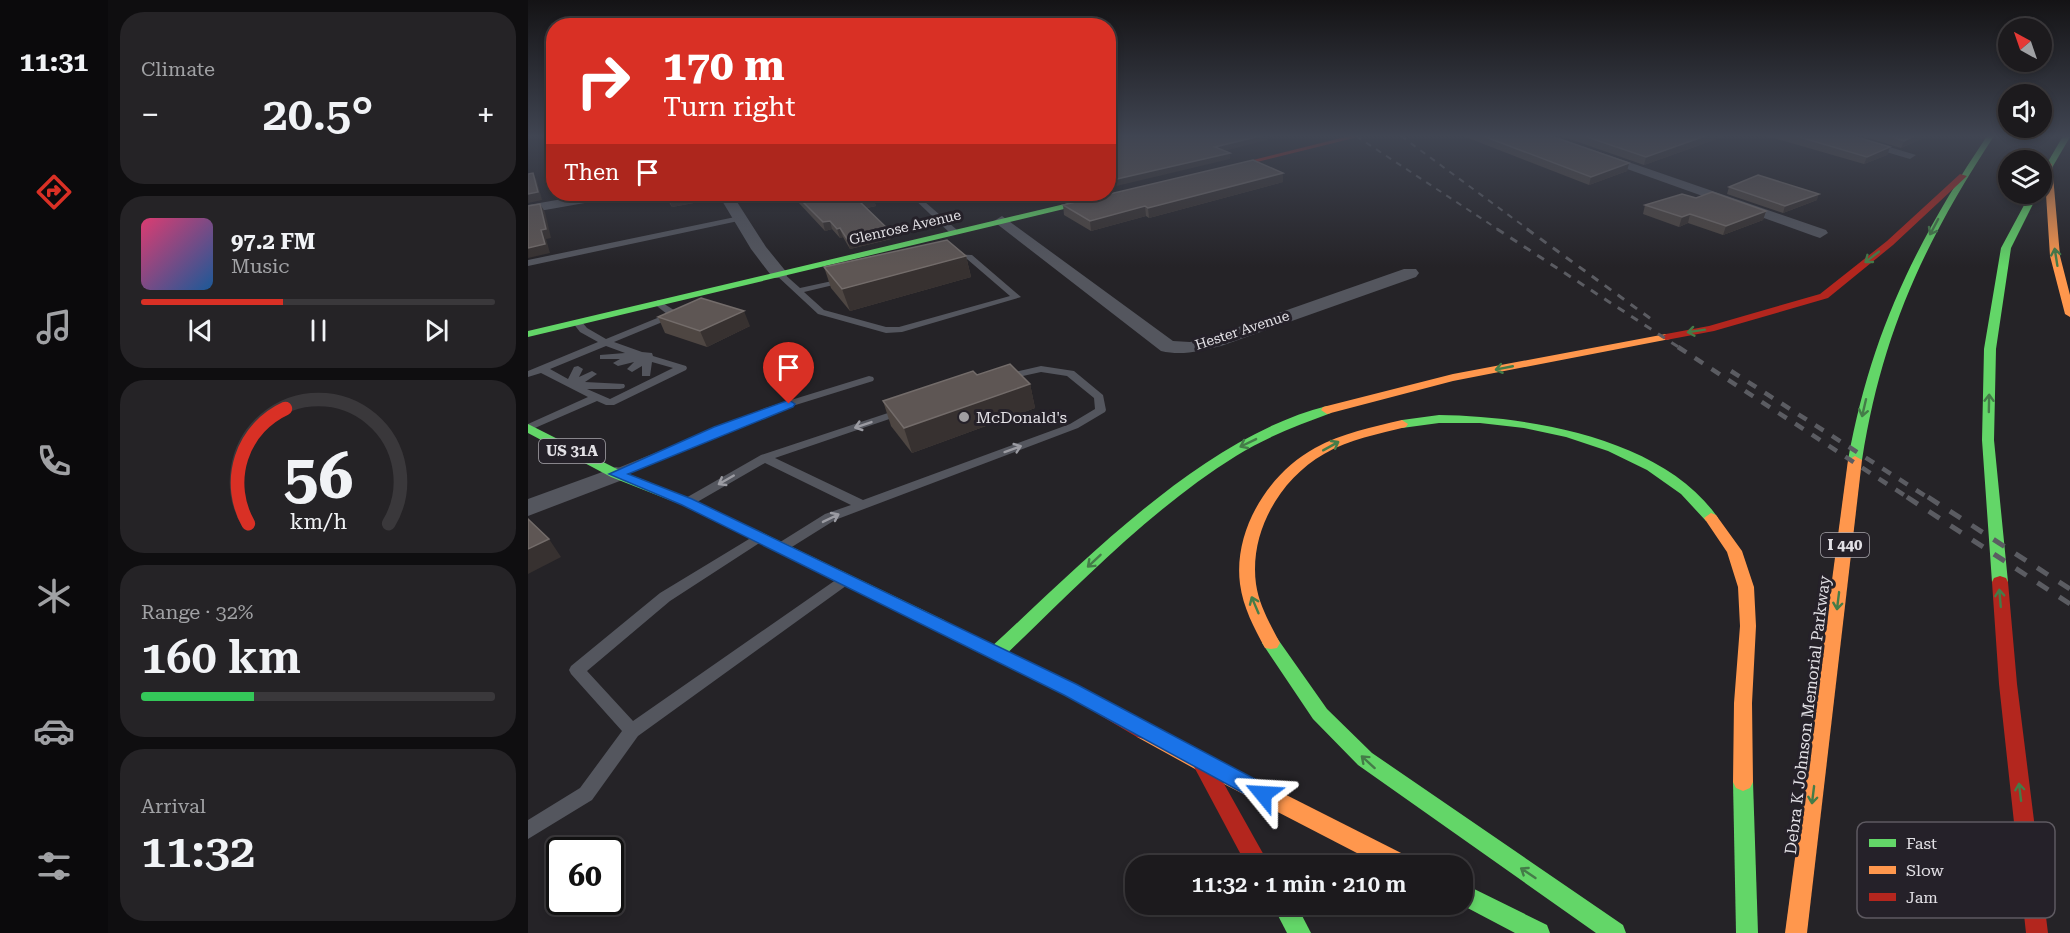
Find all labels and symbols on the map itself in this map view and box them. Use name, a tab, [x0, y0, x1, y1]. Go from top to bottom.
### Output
north arrow	[1998, 18, 2052, 72]
street label: Glenrose Avenue	[848, 206, 963, 248]
one-way arrow	[1928, 218, 1940, 235]
one-way arrow	[2050, 248, 2061, 268]
one-way arrow	[1865, 250, 1881, 263]
street label: Hester Avenue	[1193, 307, 1291, 353]
one-way arrow	[1687, 326, 1706, 337]
pin	[763, 342, 814, 404]
one-way arrow	[1495, 363, 1515, 374]
one-way arrow	[1983, 394, 1995, 414]
one-way arrow	[1858, 398, 1870, 417]
place label: McDonald's	[976, 408, 1068, 427]
marker: McDonald's	[957, 410, 971, 424]
one-way arrow	[854, 420, 873, 431]
one-way arrow	[1240, 437, 1258, 449]
road number: US 31A	[539, 439, 605, 463]
one-way arrow	[1322, 439, 1339, 451]
one-way arrow	[1003, 442, 1022, 453]
one-way arrow	[718, 474, 735, 486]
one-way arrow	[821, 511, 839, 523]
road number: I 440	[1821, 533, 1869, 557]
one-way arrow	[1087, 554, 1102, 568]
street label: Debra K Johnson Memorial Parkway	[1781, 574, 1834, 856]
one-way arrow	[1994, 588, 2005, 608]
one-way arrow	[1832, 591, 1843, 611]
one-way arrow	[1249, 597, 1260, 615]
one-way arrow	[1360, 755, 1375, 769]
position arrow	[1231, 762, 1295, 826]
one-way arrow	[2015, 782, 2026, 802]
one-way arrow	[1807, 784, 1818, 804]
legend	[1857, 822, 2055, 918]
text: Fast	[1906, 834, 1937, 853]
speed limit sign: 60	[546, 837, 624, 915]
text: Slow	[1906, 861, 1944, 880]
one-way arrow	[1520, 866, 1537, 878]
text: Jam	[1906, 888, 1938, 907]

